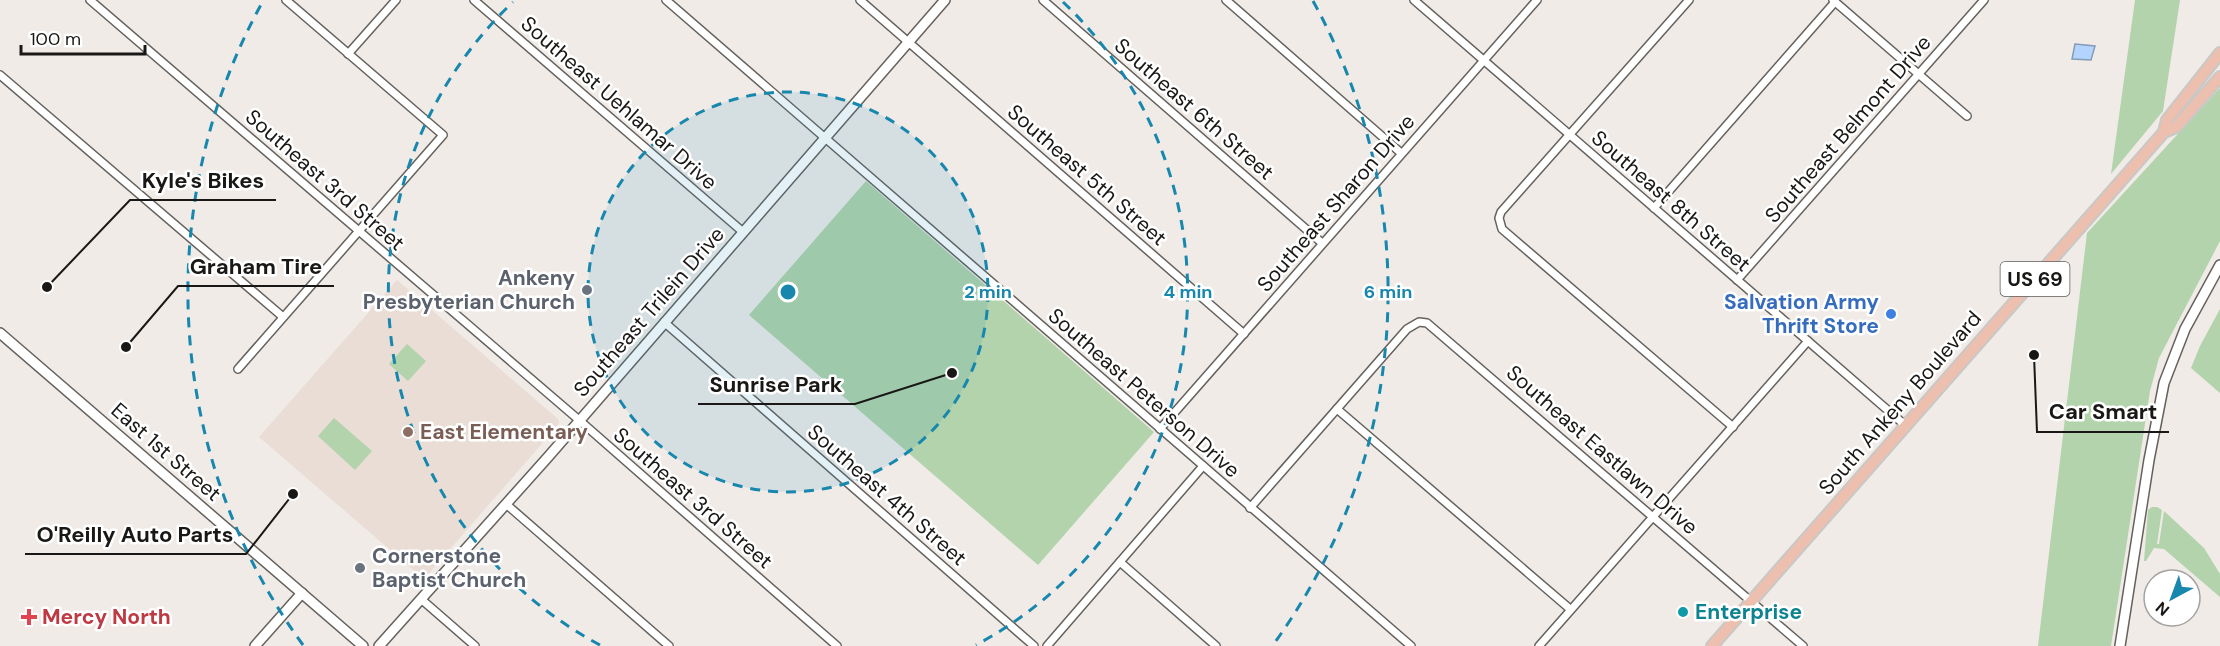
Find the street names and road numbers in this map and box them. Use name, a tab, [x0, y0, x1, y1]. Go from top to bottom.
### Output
street label: Southeast Uehlamar Drive	[515, 10, 723, 196]
street label: Southeast Belmont Drive	[1759, 29, 1937, 229]
street label: Southeast 6th Street	[1108, 32, 1280, 186]
street label: Southeast 5th Street	[1001, 98, 1173, 252]
street label: Southeast 3rd Street	[239, 103, 411, 257]
street label: Southeast Sharon Drive	[1251, 108, 1421, 298]
street label: Southeast 8th Street	[1585, 124, 1757, 278]
street label: Southeast Trilein Drive	[567, 221, 731, 403]
road number: US 69	[2000, 262, 2070, 296]
street label: Southeast Peterson Drive	[1042, 302, 1246, 484]
street label: South Ankeny Boulevard	[1812, 305, 1988, 501]
street label: Southeast Eastlawn Drive	[1500, 359, 1704, 541]
street label: East 1st Street	[105, 396, 227, 508]
street label: Southeast 4th Street	[801, 418, 973, 572]
street label: Southeast 3rd Street	[607, 421, 779, 575]

